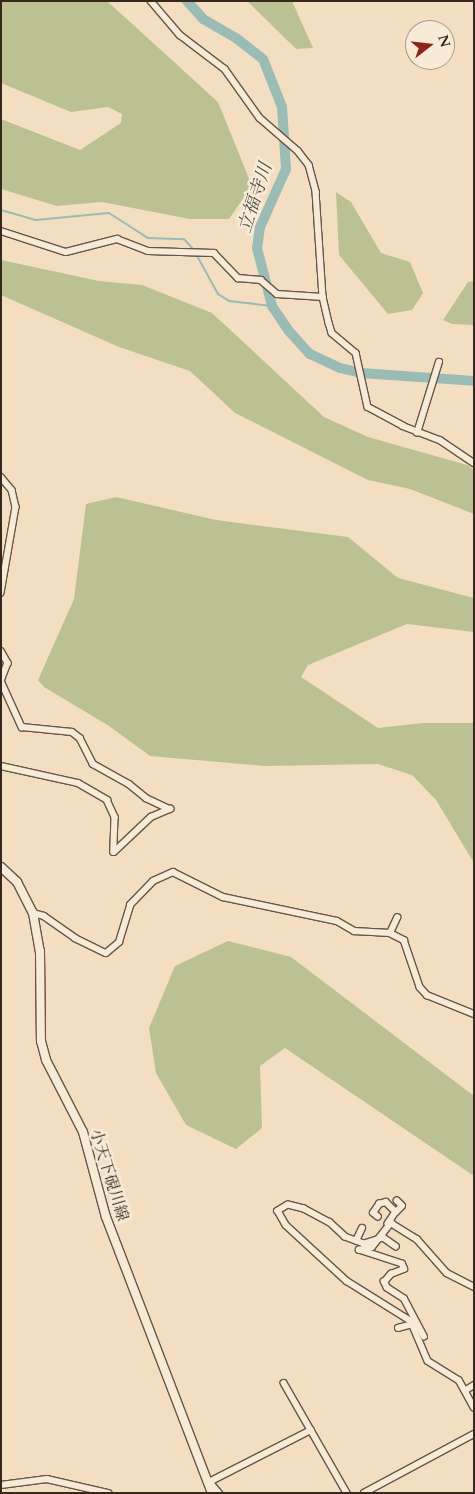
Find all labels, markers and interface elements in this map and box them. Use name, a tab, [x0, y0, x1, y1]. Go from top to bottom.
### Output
north arrow	[405, 20, 455, 70]
text: N	[433, 33, 455, 49]
water label: 立福寺川	[235, 160, 277, 236]
street label: 小天下硯川線	[86, 1126, 132, 1224]

